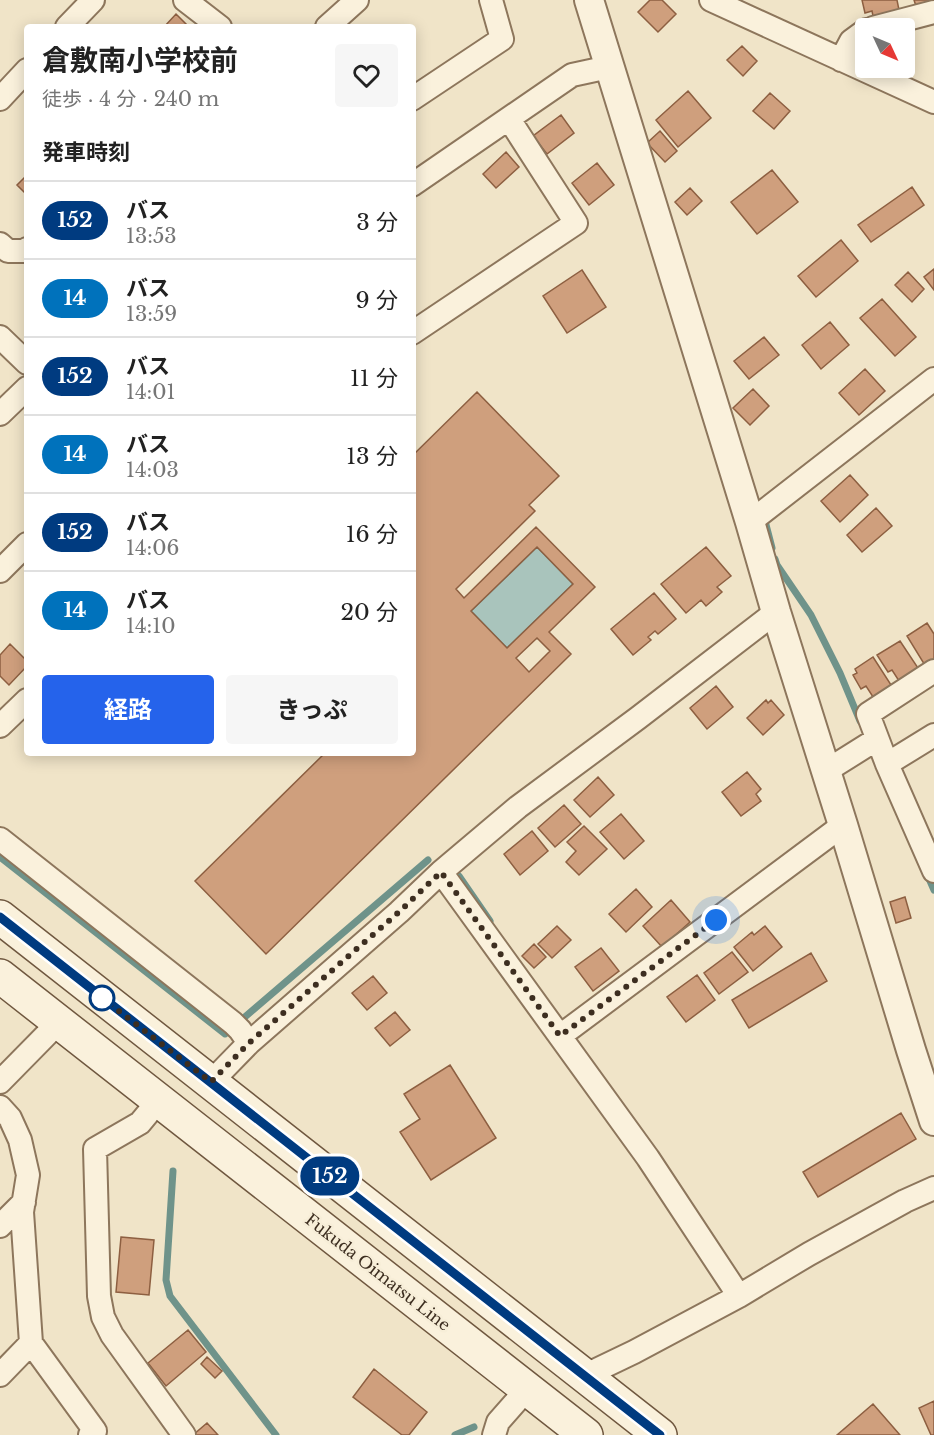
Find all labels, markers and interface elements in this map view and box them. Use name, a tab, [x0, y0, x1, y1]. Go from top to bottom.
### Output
north arrow	[855, 18, 915, 78]
map controls	[855, 18, 915, 78]
text: 倉敷南小学校前	[42, 43, 238, 78]
button: heart	[335, 44, 398, 107]
text: 徒歩 · 4 分 · 240 m	[42, 87, 219, 111]
text: 発車時刻	[42, 139, 130, 166]
text: バス	[126, 197, 170, 224]
text: 152	[57, 207, 93, 233]
text: 3 分	[356, 209, 398, 236]
text: 13:53	[126, 224, 177, 248]
text: バス	[126, 275, 170, 302]
text: 14	[63, 285, 87, 311]
text: 9 分	[356, 287, 398, 314]
text: 13:59	[126, 302, 177, 326]
text: バス	[126, 353, 170, 380]
text: 152	[57, 363, 93, 389]
text: 11 分	[350, 365, 398, 392]
text: 14:01	[126, 380, 176, 404]
text: バス	[126, 431, 170, 458]
text: 14	[63, 441, 87, 467]
text: 13 分	[346, 443, 398, 470]
text: 14:03	[126, 458, 179, 482]
text: バス	[126, 509, 170, 536]
text: 152	[57, 519, 93, 545]
text: 16 分	[346, 521, 398, 548]
text: 14:06	[126, 536, 179, 560]
text: バス	[126, 587, 170, 614]
text: 14	[63, 597, 87, 623]
text: 20 分	[340, 599, 398, 626]
text: 14:10	[126, 614, 176, 638]
button: 経路	[42, 675, 214, 744]
button: きっぷ	[226, 675, 398, 744]
your location	[701, 905, 731, 935]
unlabelled marker	[89, 985, 115, 1011]
line badge: 152	[296, 1156, 364, 1196]
text: 152	[312, 1163, 348, 1189]
street label: Fukuda Oimatsu Line	[301, 1209, 455, 1335]

